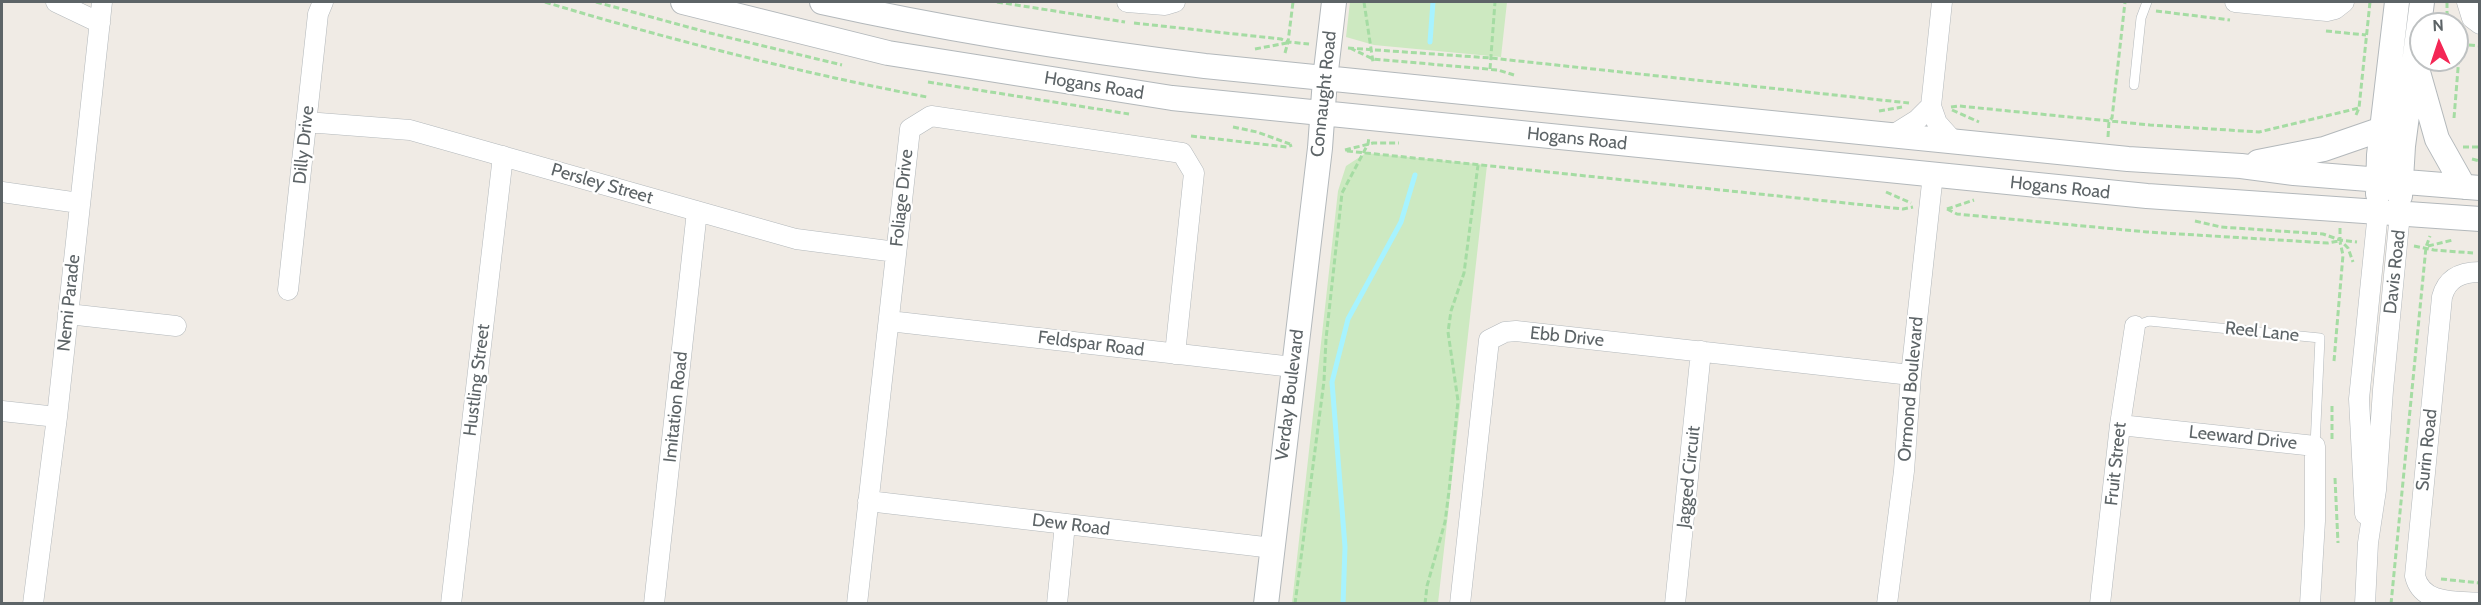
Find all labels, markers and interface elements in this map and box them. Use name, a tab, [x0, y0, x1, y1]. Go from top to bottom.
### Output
north arrow	[2409, 12, 2469, 72]
text: N	[2432, 16, 2444, 35]
street label: Connaught Road	[1307, 30, 1341, 158]
street label: Hogans Road	[1043, 67, 1145, 105]
street label: Dilly Drive	[289, 105, 319, 185]
street label: Hogans Road	[1526, 123, 1628, 155]
street label: Foliage Drive	[886, 148, 918, 248]
street label: Persley Street	[549, 159, 655, 209]
street label: Hogans Road	[2009, 172, 2111, 204]
street label: Davis Road	[2380, 229, 2410, 315]
street label: Nemi Parade	[53, 253, 85, 353]
street label: Ormond Boulevard	[1894, 316, 1928, 462]
street label: Reel Lane	[2224, 317, 2300, 347]
street label: Ebb Drive	[1529, 322, 1605, 352]
street label: Hustling Street	[459, 323, 495, 437]
street label: Feldspar Road	[1037, 327, 1145, 361]
street label: Verday Boulevard	[1271, 328, 1309, 462]
street label: Imitation Road	[659, 350, 693, 464]
street label: Surin Road	[2412, 408, 2442, 492]
street label: Fruit Street	[2101, 421, 2131, 507]
street label: Leeward Drive	[2188, 422, 2298, 454]
street label: Jagged Circuit	[1673, 425, 1705, 529]
street label: Dew Road	[1031, 510, 1111, 540]

